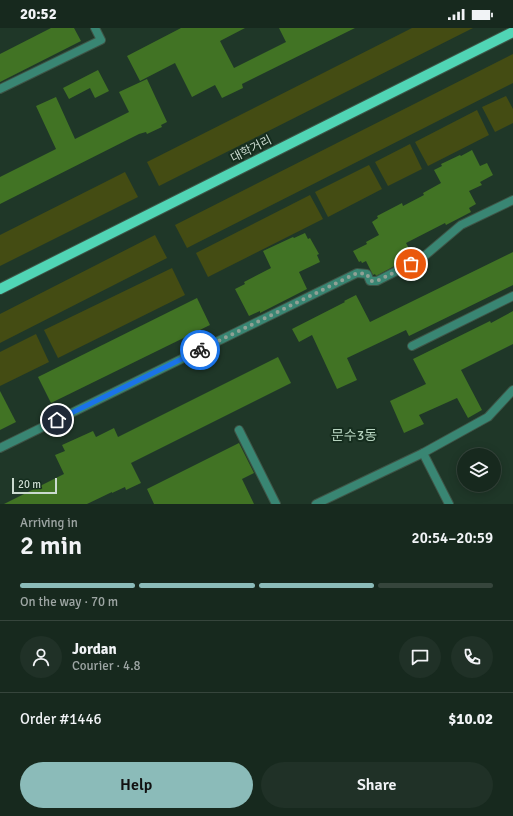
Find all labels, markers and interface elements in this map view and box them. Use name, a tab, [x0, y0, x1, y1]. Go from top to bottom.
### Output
text: 20:52	[20, 5, 57, 23]
street label: 대학거리	[228, 133, 274, 166]
pin	[394, 247, 428, 281]
icon: bag	[400, 253, 422, 275]
courier	[180, 330, 220, 370]
icon: bike	[189, 339, 211, 361]
pin	[40, 403, 74, 437]
icon: home	[46, 409, 68, 431]
district label: 문수3동	[331, 427, 377, 444]
map controls	[457, 448, 501, 492]
button: layers	[457, 448, 501, 492]
scale bar	[12, 476, 57, 495]
text: 20 m	[18, 478, 41, 491]
text: Arriving in	[20, 515, 78, 531]
text: 20:54–20:59	[412, 529, 493, 547]
text: 2 min	[20, 530, 82, 562]
text: On the way · 70 m	[20, 594, 118, 610]
button: person	[20, 636, 62, 678]
button: chat	[399, 636, 441, 678]
button: phone	[451, 636, 493, 678]
text: Jordan	[72, 640, 117, 658]
text: Courier · 4.8	[72, 658, 141, 674]
text: Order #1446	[20, 710, 102, 728]
text: $10.02	[448, 710, 493, 728]
button: Help	[20, 762, 253, 808]
button: Share	[261, 762, 493, 808]

